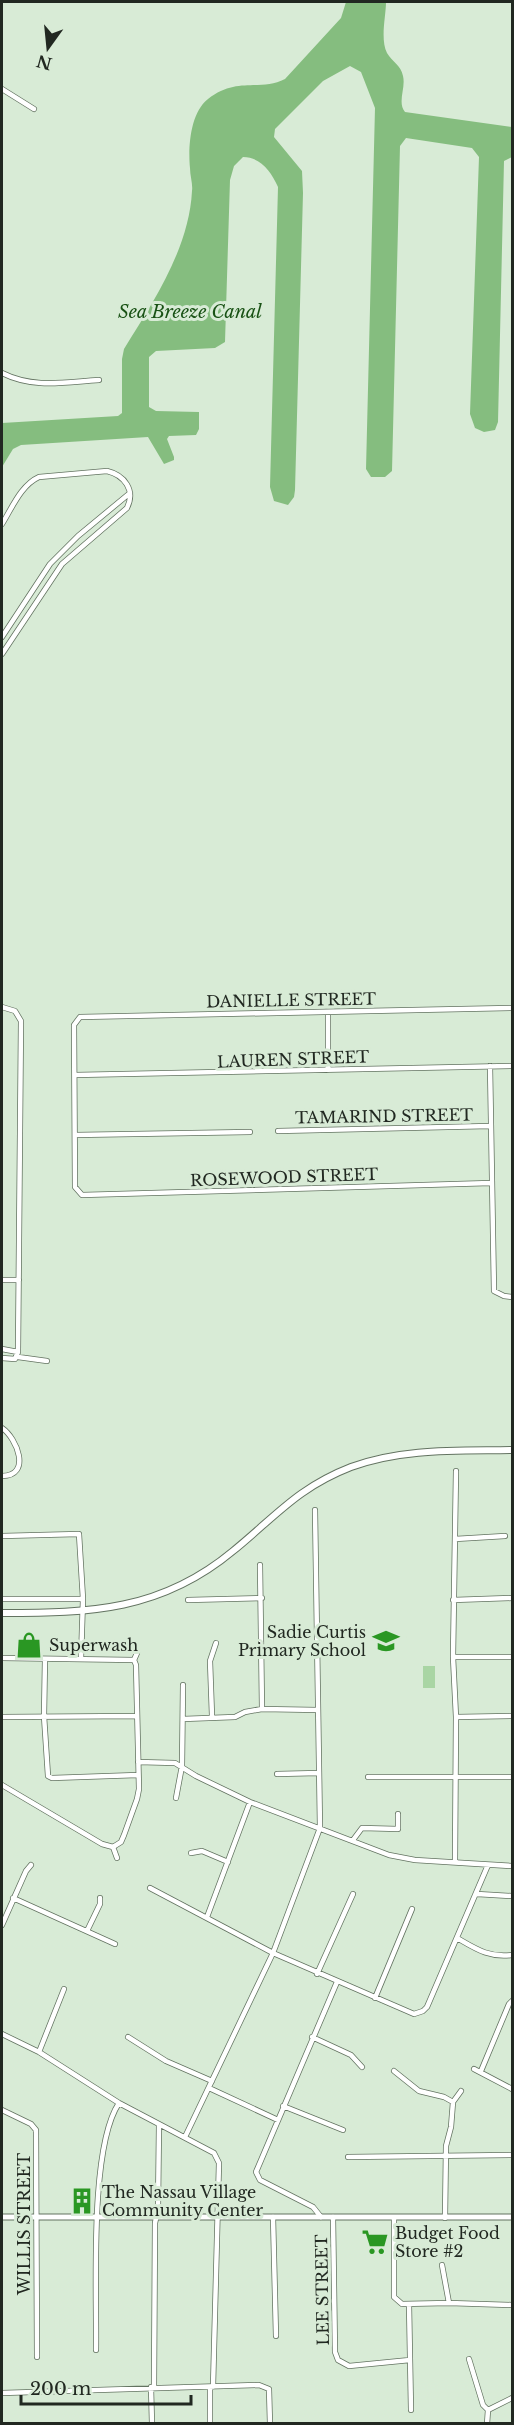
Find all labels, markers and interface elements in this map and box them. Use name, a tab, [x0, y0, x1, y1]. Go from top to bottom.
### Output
north arrow	[18, 18, 78, 78]
text: N	[34, 51, 54, 74]
water label: Sea Breeze Canal	[118, 301, 262, 323]
street label: DANIELLE STREET	[206, 989, 376, 1011]
street label: LAUREN STREET	[217, 1046, 370, 1072]
street label: TAMARIND STREET	[295, 1104, 473, 1128]
street label: ROSEWOOD STREET	[190, 1164, 379, 1190]
place label: Sadie Curtis Primary School	[238, 1622, 366, 1660]
school or university icon: Sadie Curtis Primary School	[371, 1626, 401, 1656]
shop icon: Superwash	[14, 1630, 44, 1660]
place label: Superwash	[49, 1635, 138, 1655]
street label: WILLIS STREET	[14, 2153, 34, 2296]
place label: The Nassau Village Community Center	[102, 2182, 263, 2220]
building icon: The Nassau Village Community Center	[67, 2186, 97, 2216]
place label: Budget Food Store #2	[395, 2223, 500, 2261]
supermarket icon: Budget Food Store #2	[360, 2227, 390, 2257]
street label: LEE STREET	[311, 2234, 333, 2346]
scale bar	[21, 2368, 190, 2406]
text: 200 m	[30, 2378, 91, 2400]

